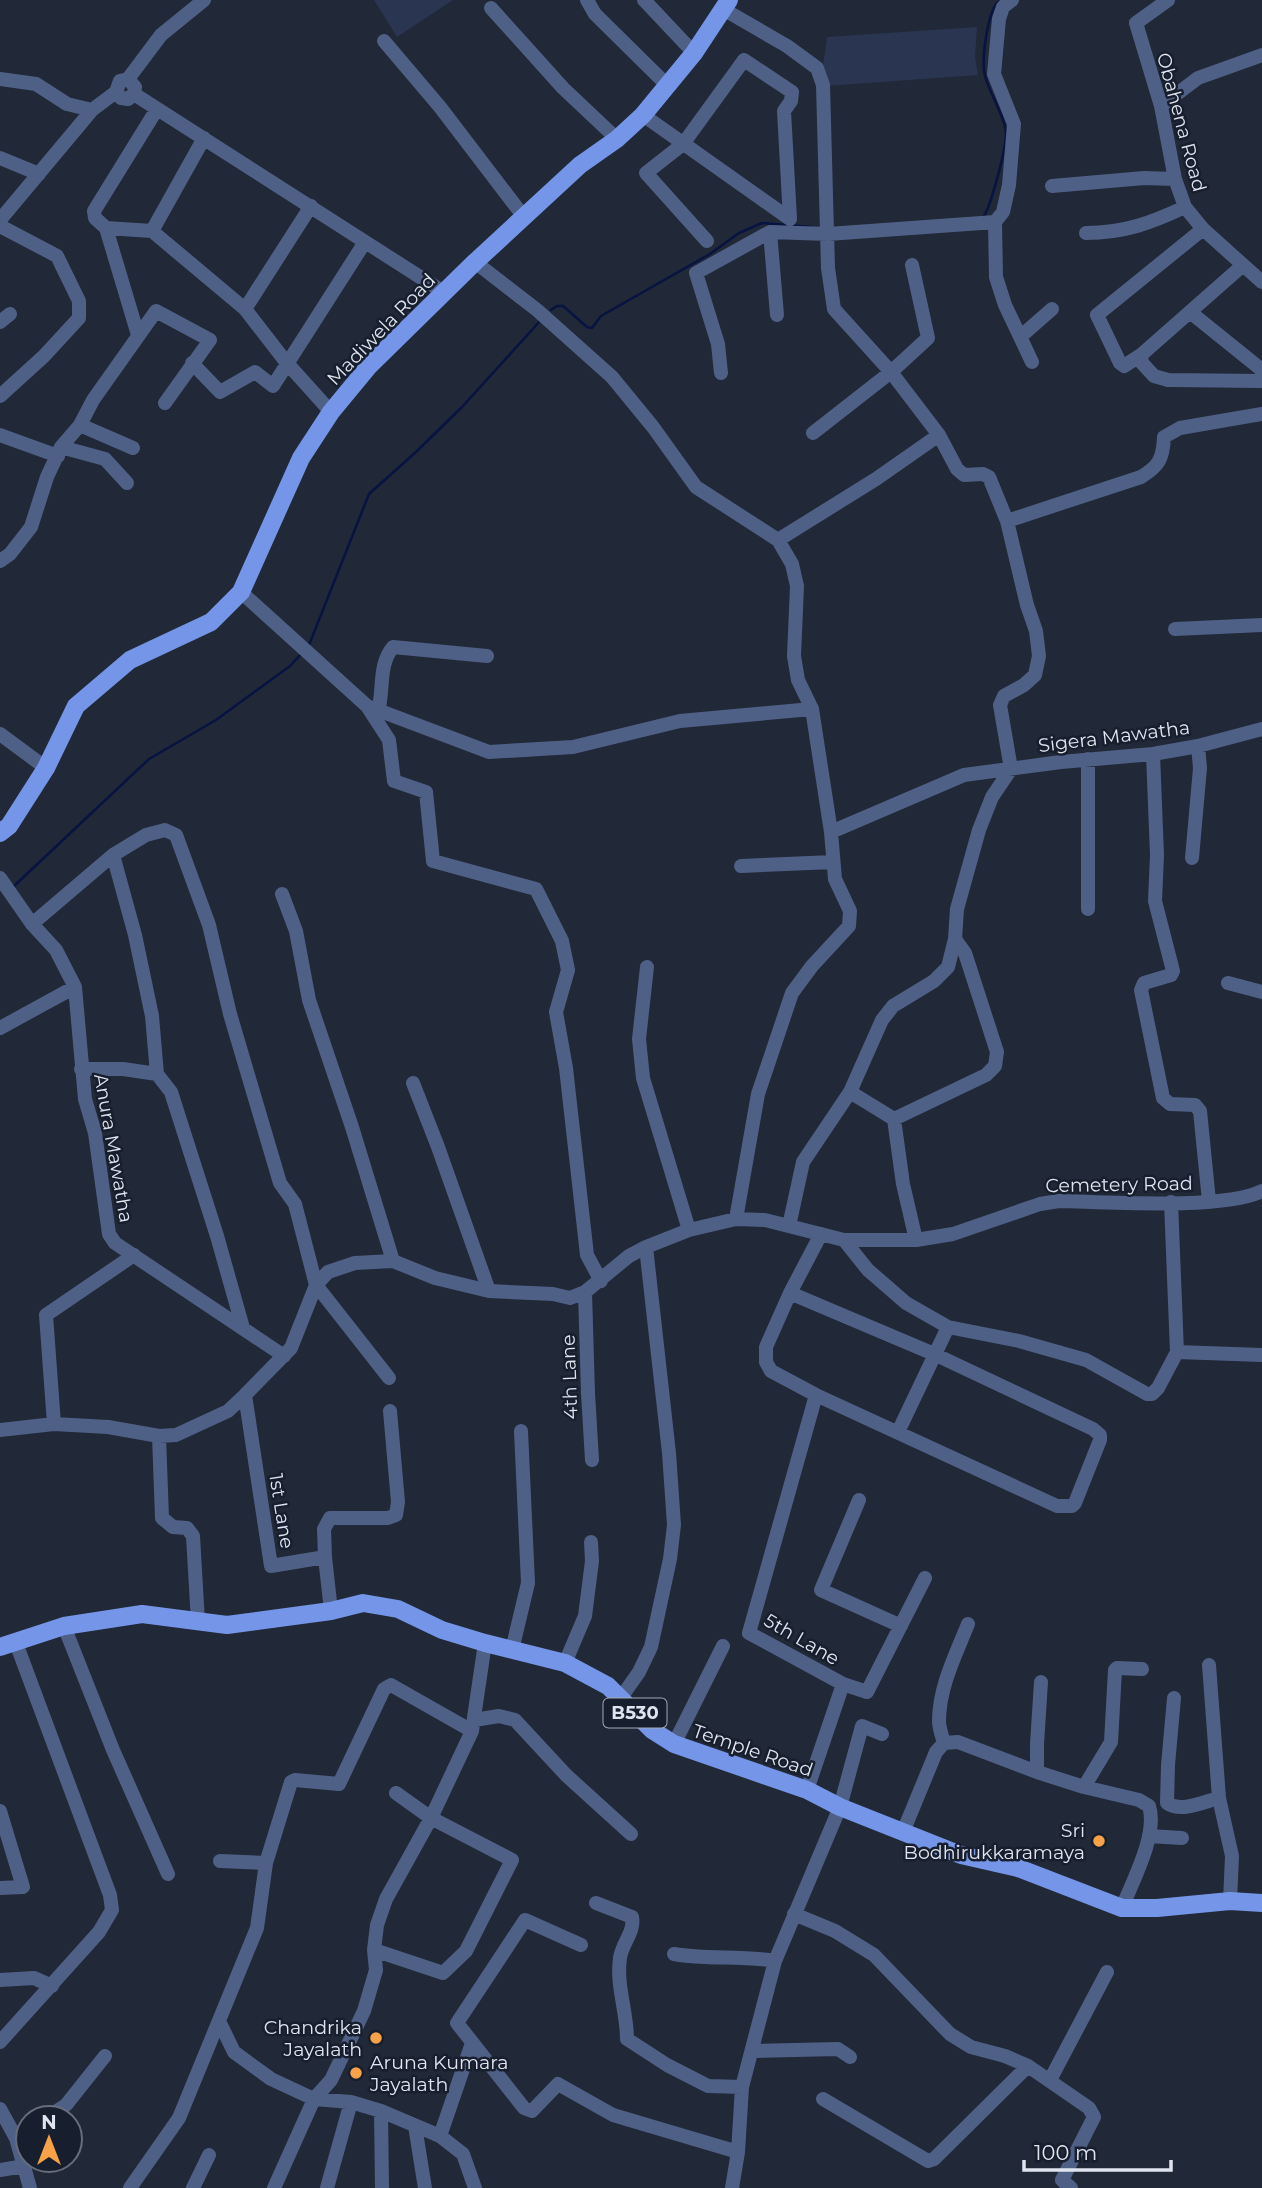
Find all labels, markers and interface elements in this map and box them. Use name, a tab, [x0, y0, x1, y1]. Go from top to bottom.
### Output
street label: Obahena Road	[1152, 50, 1211, 194]
street label: Madiwela Road	[322, 269, 440, 390]
street label: Sigera Mawatha	[1037, 716, 1191, 757]
street label: Anura Mawatha	[89, 1072, 138, 1224]
street label: Cemetery Road	[1045, 1172, 1193, 1197]
street label: 4th Lane	[557, 1334, 582, 1420]
street label: 1st Lane	[264, 1472, 299, 1550]
street label: 5th Lane	[760, 1609, 843, 1670]
road number: B530	[604, 1698, 666, 1728]
street label: Temple Road	[690, 1719, 816, 1782]
place label: Sri Bodhirukkaramaya	[904, 1819, 1085, 1864]
marker: Sri Bodhirukkaramaya	[1091, 1833, 1107, 1849]
place label: Chandrika Jayalath	[264, 2016, 362, 2061]
marker: Chandrika Jayalath	[368, 2030, 384, 2046]
place label: Aruna Kumara Jayalath	[369, 2051, 508, 2096]
marker: Aruna Kumara Jayalath	[348, 2065, 364, 2081]
north arrow	[14, 2104, 84, 2174]
text: N	[41, 2111, 57, 2134]
scale bar	[1024, 2128, 1171, 2172]
text: 100 m	[1034, 2140, 1097, 2165]

